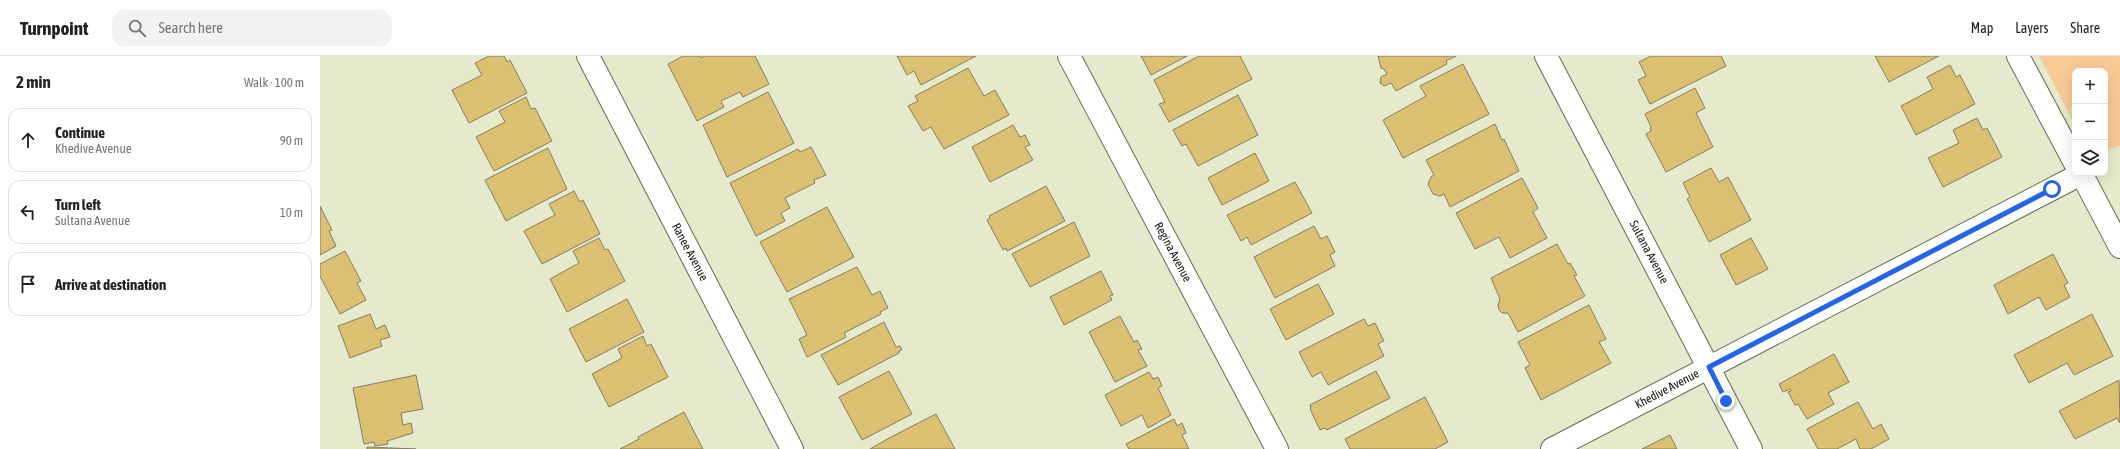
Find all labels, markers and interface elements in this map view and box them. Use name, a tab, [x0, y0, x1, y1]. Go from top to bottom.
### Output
search box	[112, 10, 392, 46]
text: Turnpoint	[20, 17, 88, 39]
icon: search	[126, 17, 148, 39]
text: Search here	[158, 19, 223, 36]
text: Map	[1971, 20, 1993, 36]
text: Layers	[2015, 20, 2048, 36]
text: Share	[2070, 20, 2100, 36]
map controls	[2072, 68, 2108, 176]
button: +	[2072, 68, 2108, 104]
text: 2 min	[16, 72, 51, 92]
text: Walk · 100 m	[244, 75, 304, 90]
button: −	[2072, 104, 2108, 140]
text: Continue	[55, 124, 105, 141]
icon: ahead	[17, 129, 39, 151]
text: 90 m	[280, 133, 303, 148]
button: layers	[2072, 140, 2108, 176]
text: Khedive Avenue	[55, 141, 132, 156]
route start	[2043, 180, 2061, 198]
text: Turn left	[55, 196, 101, 213]
icon: left	[17, 201, 39, 223]
text: 10 m	[280, 205, 303, 220]
text: Sultana Avenue	[55, 213, 130, 228]
street label: Sultana Avenue	[1627, 218, 1671, 286]
street label: Regina Avenue	[1151, 220, 1195, 284]
street label: Ranee Avenue	[669, 221, 711, 283]
icon: arrive	[17, 273, 39, 295]
text: Arrive at destination	[55, 276, 166, 293]
street label: Khedive Avenue	[1633, 366, 1701, 412]
route end	[1717, 392, 1735, 410]

